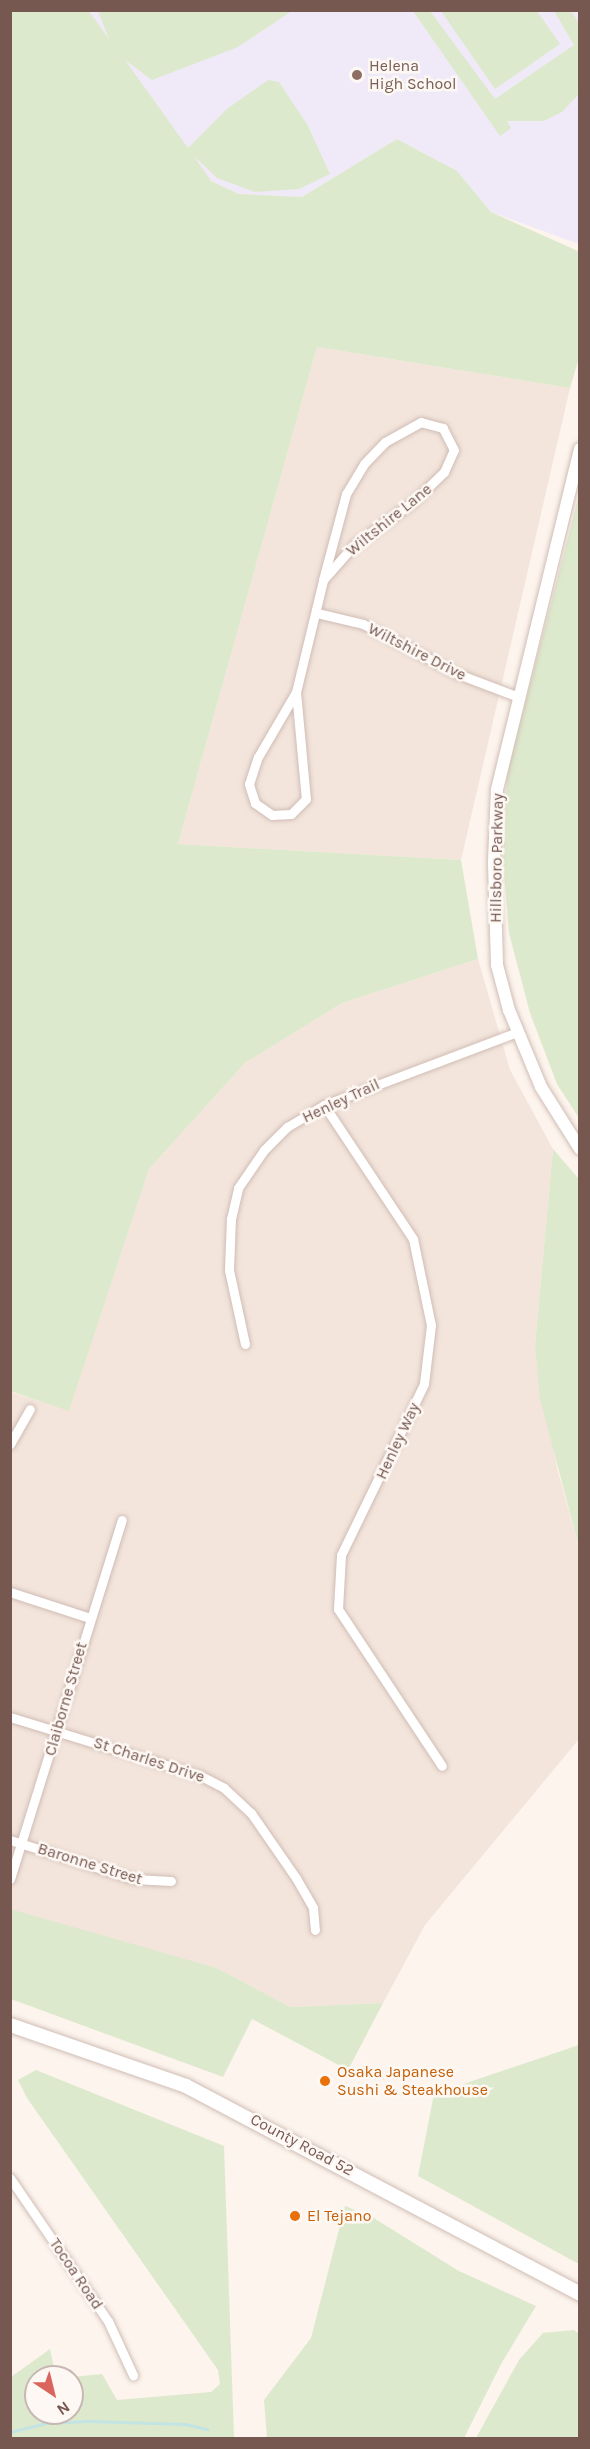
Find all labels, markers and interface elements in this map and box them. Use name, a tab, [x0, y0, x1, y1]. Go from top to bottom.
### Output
place label: Helena High School	[369, 56, 457, 94]
marker: Helena High School	[350, 68, 364, 82]
street label: Wiltshire Lane	[342, 480, 436, 560]
street label: Wiltshire Drive	[365, 619, 469, 685]
street label: Hillsboro Parkway	[486, 793, 508, 923]
street label: Henley Trail	[299, 1075, 383, 1127]
street label: Henley Way	[372, 1400, 424, 1482]
street label: Claiborne Street	[41, 1640, 91, 1758]
street label: St Charles Drive	[91, 1733, 207, 1787]
street label: Baronne Street	[35, 1839, 145, 1889]
place label: Osaka Japanese Sushi & Steakhouse	[337, 2062, 488, 2100]
marker: Osaka Japanese Sushi & Steakhouse	[318, 2074, 332, 2088]
street label: County Road 52	[247, 2110, 357, 2180]
place label: El Tejano	[307, 2206, 372, 2226]
marker: El Tejano	[288, 2209, 302, 2223]
street label: Tocoa Road	[45, 2235, 107, 2313]
north arrow	[24, 2365, 84, 2425]
text: N	[53, 2397, 74, 2420]

